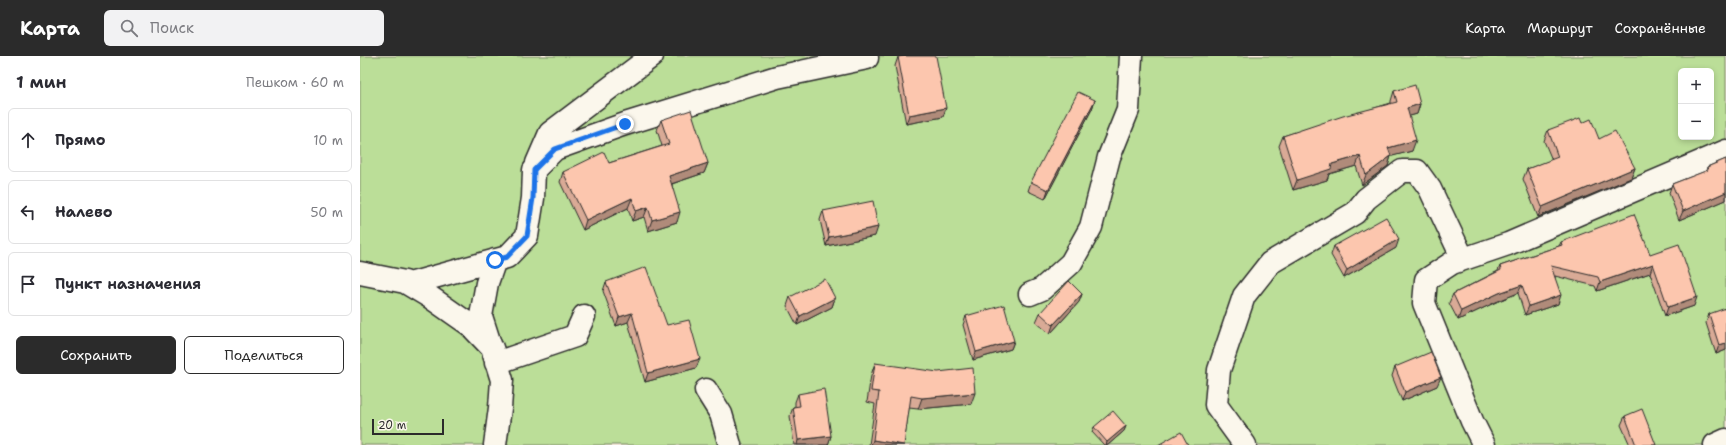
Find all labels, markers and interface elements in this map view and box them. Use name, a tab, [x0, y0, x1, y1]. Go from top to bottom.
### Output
search box	[104, 10, 384, 46]
text: Карта	[20, 16, 80, 41]
icon: search	[118, 17, 140, 39]
text: Поиск	[150, 18, 194, 38]
text: Карта	[1465, 19, 1505, 37]
text: Маршрут	[1527, 19, 1593, 37]
text: Сохранённые	[1615, 19, 1706, 37]
map controls	[1678, 68, 1714, 140]
button: +	[1678, 68, 1714, 104]
text: 1 мин	[16, 71, 66, 93]
text: Пешком · 60 m	[246, 74, 344, 91]
button: −	[1678, 104, 1714, 140]
route end	[616, 115, 634, 133]
icon: ahead	[17, 129, 39, 151]
text: Прямо	[55, 130, 105, 150]
text: 10 m	[313, 132, 343, 149]
icon: left	[17, 201, 39, 223]
text: Налево	[55, 202, 113, 222]
text: 50 m	[310, 204, 343, 221]
route start	[486, 251, 504, 269]
icon: arrive	[17, 273, 39, 295]
text: Пункт назначения	[55, 274, 201, 294]
button: Сохранить	[16, 336, 176, 374]
button: Поделиться	[184, 336, 344, 374]
scale bar	[372, 417, 444, 436]
text: 20 m	[378, 418, 406, 433]

